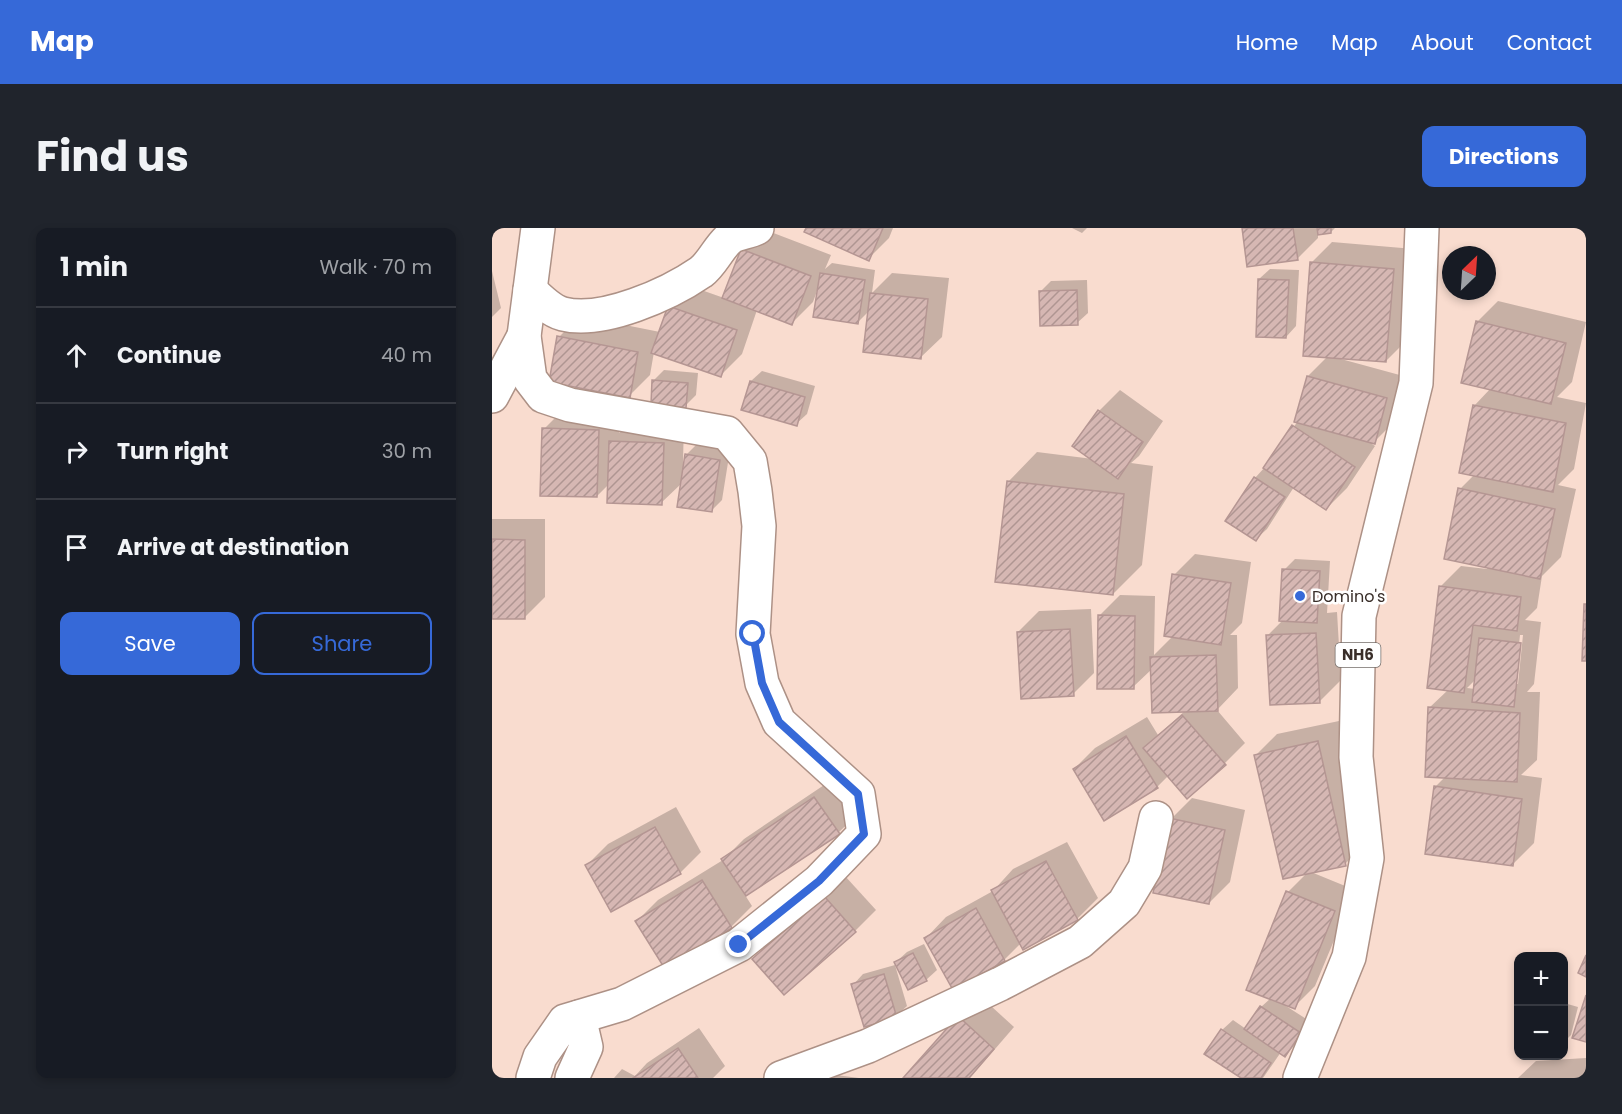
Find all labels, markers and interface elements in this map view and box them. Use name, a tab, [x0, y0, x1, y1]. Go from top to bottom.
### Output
text: Map	[30, 22, 94, 61]
text: Home	[1236, 28, 1298, 57]
text: Map	[1331, 28, 1378, 57]
text: About	[1411, 28, 1474, 57]
text: Contact	[1507, 28, 1592, 57]
button: Directions	[1422, 126, 1586, 187]
text: Find us	[36, 127, 189, 186]
north arrow	[1442, 246, 1496, 300]
text: 1 min	[60, 249, 128, 285]
text: Walk · 70 m	[319, 253, 432, 281]
icon: ahead	[60, 339, 93, 372]
text: Continue	[117, 340, 221, 371]
text: 40 m	[381, 341, 432, 369]
icon: right	[60, 435, 93, 468]
text: Turn right	[117, 436, 228, 467]
text: 30 m	[382, 437, 432, 465]
icon: arrive	[60, 531, 93, 564]
text: Arrive at destination	[117, 532, 349, 563]
place label: Domino's	[1312, 585, 1385, 608]
marker: Domino's	[1293, 589, 1307, 603]
button: Save	[60, 612, 240, 675]
button: Share	[252, 612, 432, 675]
route start	[739, 620, 765, 646]
road number: NH6	[1336, 643, 1380, 667]
route end	[725, 931, 751, 957]
map controls	[1514, 952, 1568, 1060]
button: +	[1514, 952, 1568, 1006]
button: −	[1514, 1006, 1568, 1060]

